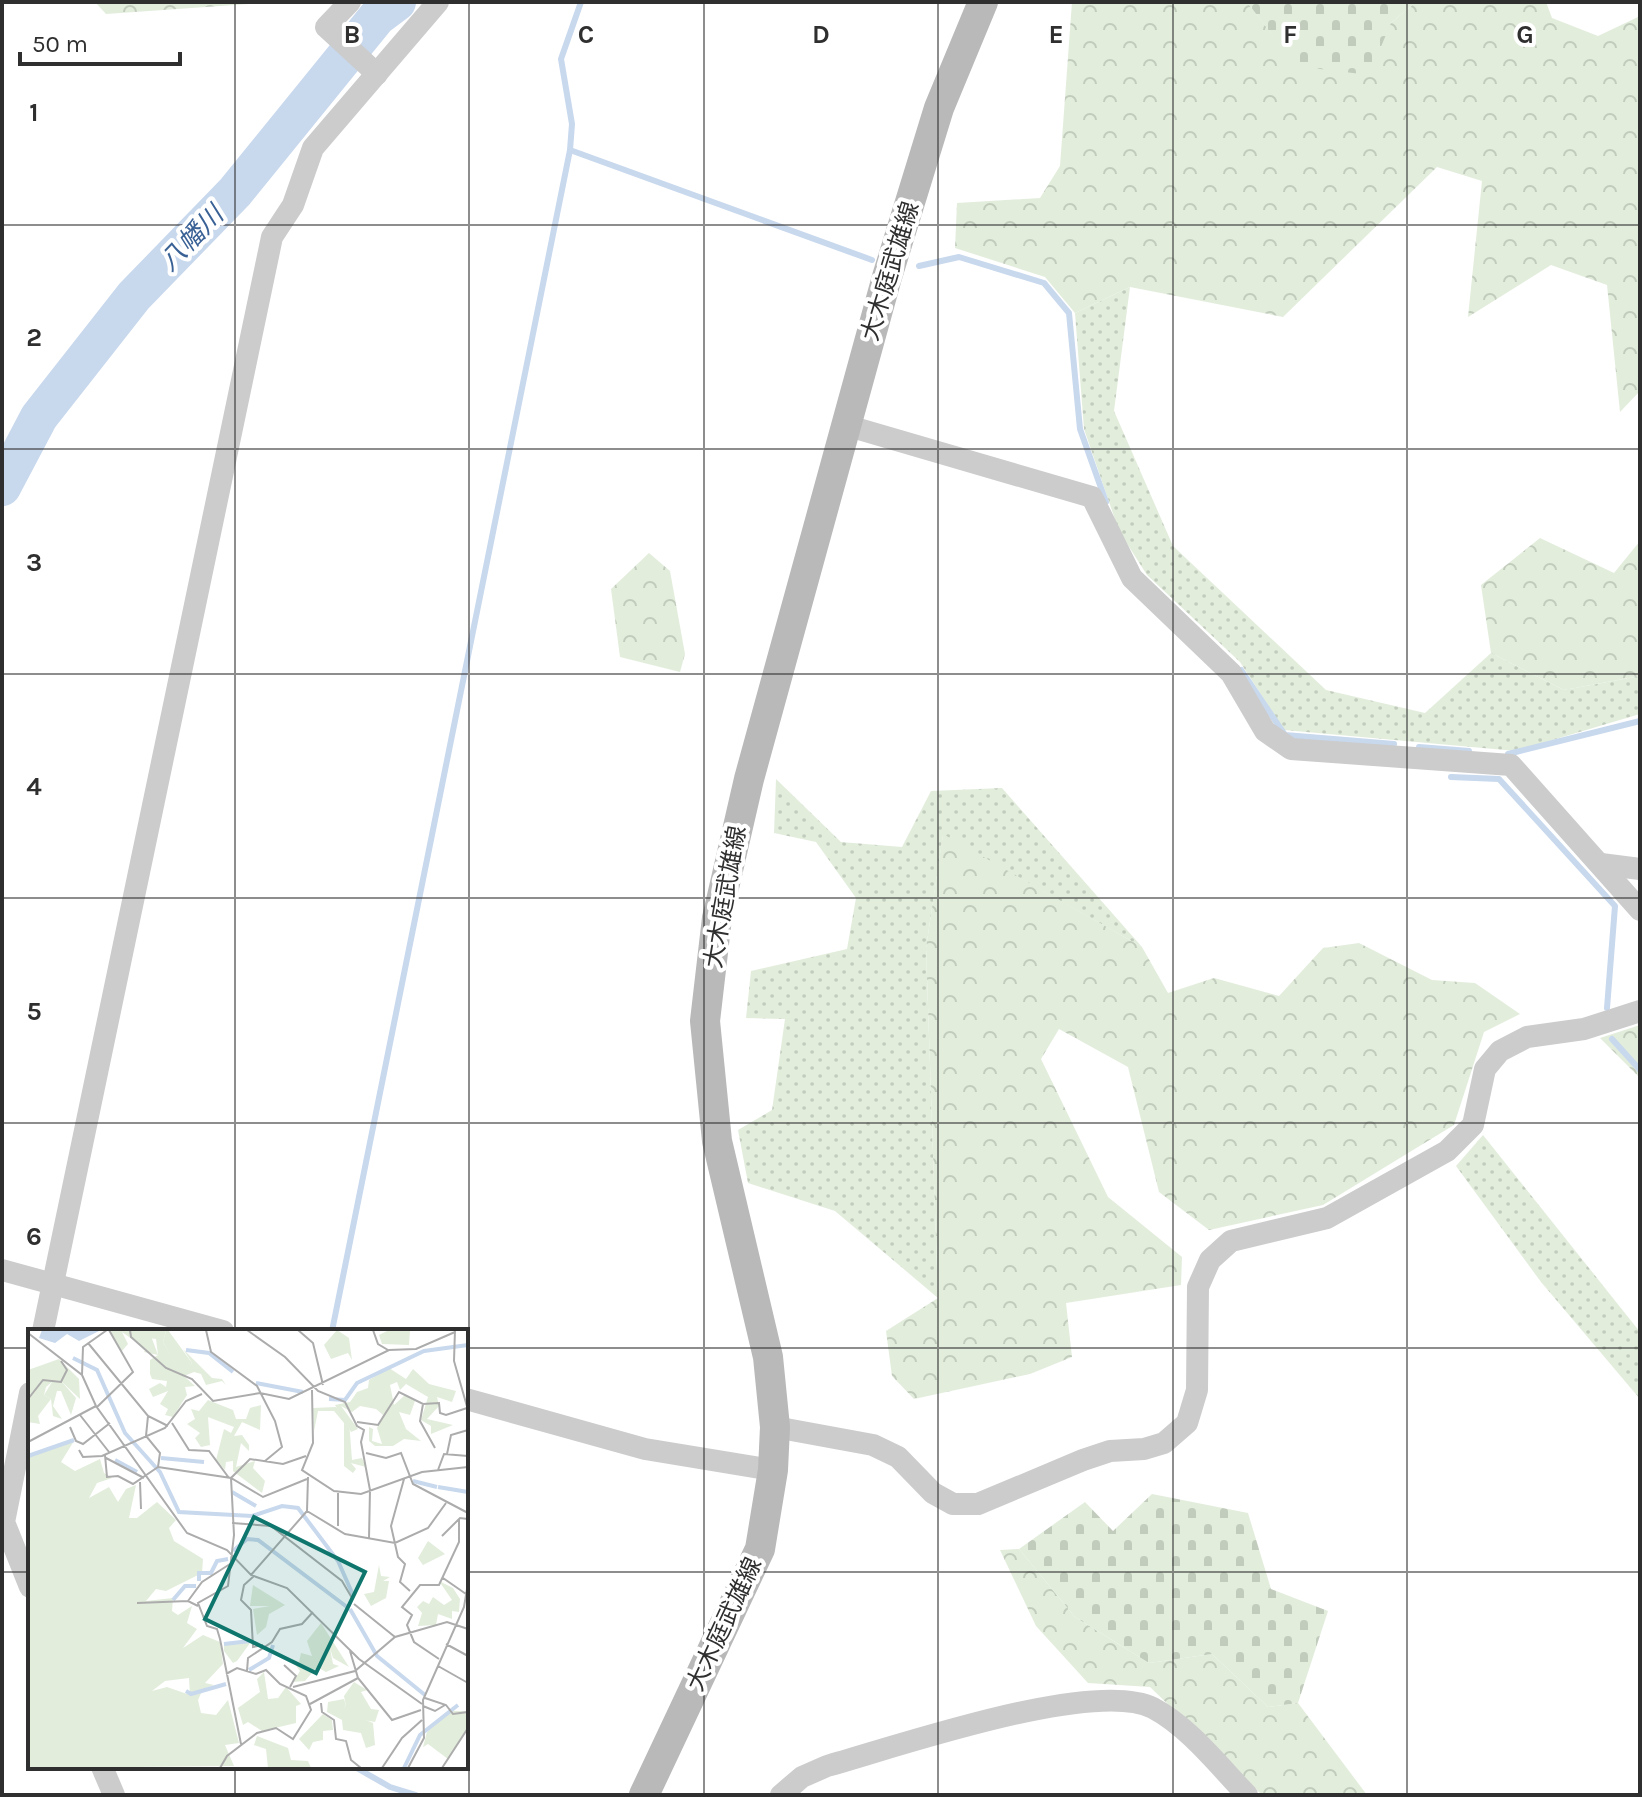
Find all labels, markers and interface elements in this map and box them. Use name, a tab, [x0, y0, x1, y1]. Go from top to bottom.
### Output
scale bar	[20, 16, 180, 66]
text: B	[344, 19, 360, 50]
text: C	[578, 19, 594, 50]
text: D	[812, 19, 830, 50]
text: E	[1048, 19, 1064, 50]
text: F	[1283, 19, 1297, 50]
text: G	[1516, 19, 1534, 50]
text: 50 m	[32, 30, 88, 58]
text: 1	[29, 97, 39, 128]
water label: 八幡川	[153, 197, 232, 277]
street label: 大木庭武雄線	[856, 198, 924, 344]
text: 2	[26, 322, 42, 353]
text: 3	[26, 547, 42, 578]
text: 4	[26, 771, 42, 802]
street label: 大木庭武雄線	[699, 824, 751, 970]
text: 5	[26, 996, 42, 1027]
text: 6	[26, 1221, 42, 1252]
inset map	[28, 1329, 468, 1769]
street label: 大木庭武雄線	[681, 1553, 767, 1695]

